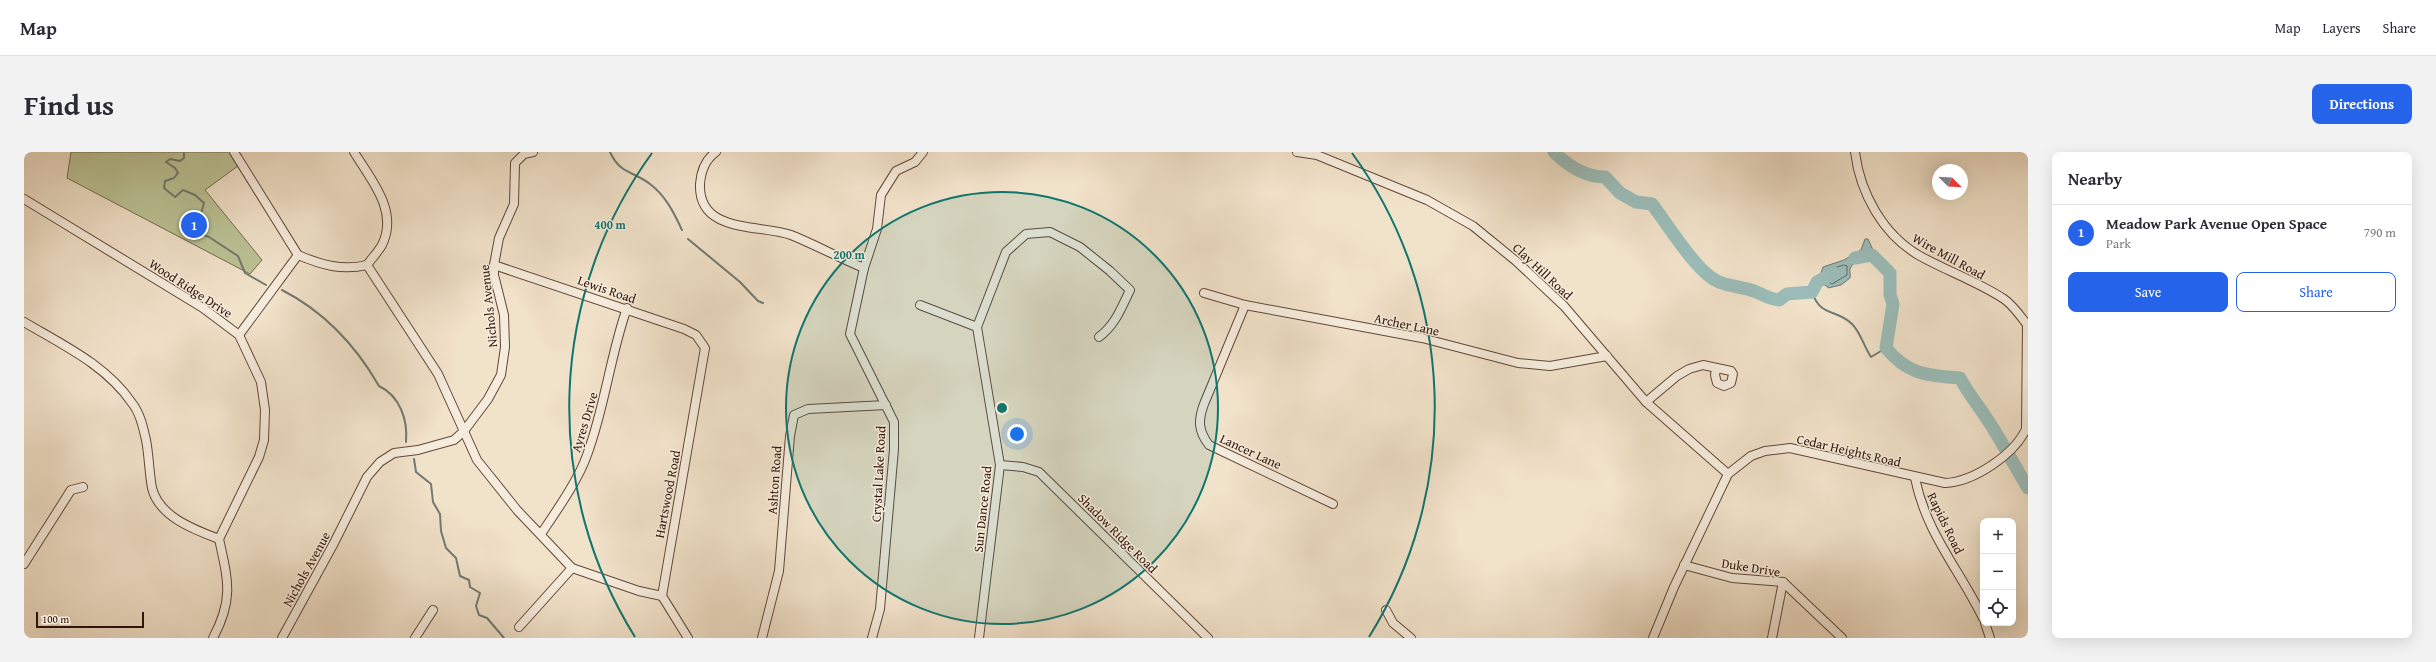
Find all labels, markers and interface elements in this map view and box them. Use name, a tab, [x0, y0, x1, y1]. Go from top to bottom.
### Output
text: Map	[20, 14, 57, 42]
text: Map	[2275, 18, 2301, 38]
text: Layers	[2323, 18, 2361, 38]
text: Share	[2383, 18, 2416, 38]
text: Find us	[24, 84, 114, 125]
button: Directions	[2312, 84, 2412, 124]
north arrow	[1932, 164, 1968, 200]
text: Nearby	[2068, 166, 2122, 191]
pin: 1	[181, 210, 207, 240]
text: Meadow Park Avenue Open Space	[2106, 213, 2327, 234]
text: 400 m	[594, 216, 627, 233]
text: 1	[2078, 223, 2084, 242]
text: 790 m	[2364, 223, 2396, 242]
street label: Wire Mill Road	[1909, 229, 1989, 284]
text: Park	[2106, 234, 2131, 253]
street label: Clay Hill Road	[1508, 239, 1577, 304]
text: 200 m	[833, 246, 866, 263]
street label: Wood Ridge Drive	[145, 254, 236, 323]
street label: Nichols Avenue	[475, 264, 502, 348]
street label: Lewis Road	[575, 271, 639, 308]
button: Save	[2068, 272, 2228, 312]
button: Share	[2236, 272, 2396, 312]
street label: Archer Lane	[1373, 308, 1441, 341]
street label: Ayres Drive	[566, 390, 603, 455]
centre of rings	[995, 401, 1009, 415]
your location	[1007, 424, 1027, 444]
street label: Crystal Lake Road	[866, 425, 891, 523]
street label: Lancer Lane	[1217, 429, 1285, 474]
street label: Cedar Heights Road	[1795, 429, 1903, 472]
street label: Ashton Road	[763, 445, 786, 515]
street label: Hartswood Road	[650, 448, 685, 540]
street label: Sun Dance Road	[969, 465, 996, 553]
street label: Shadow Ridge Road	[1073, 489, 1162, 578]
street label: Rapids Road	[1922, 489, 1969, 557]
map controls	[1980, 518, 2016, 626]
button: +	[1980, 518, 2016, 554]
street label: Nichols Avenue	[278, 528, 335, 610]
street label: Duke Drive	[1720, 553, 1782, 582]
button: −	[1980, 554, 2016, 590]
button: locate	[1980, 590, 2016, 626]
scale bar	[36, 610, 144, 629]
text: 100 m	[42, 611, 69, 627]

